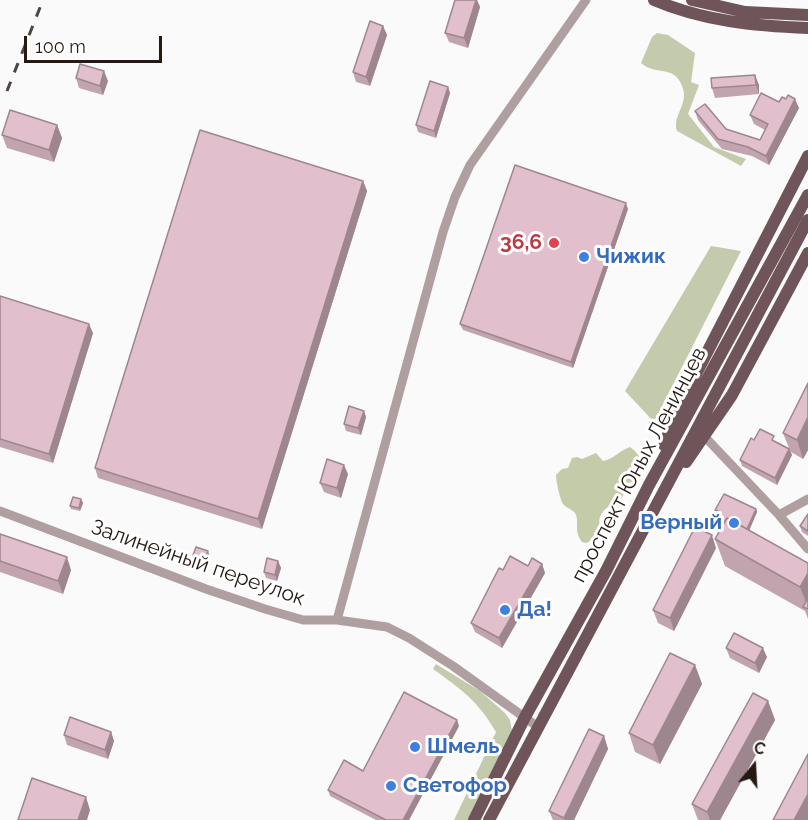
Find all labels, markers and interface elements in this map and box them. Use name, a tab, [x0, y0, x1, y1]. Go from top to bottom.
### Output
scale bar	[27, 24, 165, 62]
text: 100 m	[35, 36, 86, 57]
place label: 36,6	[500, 230, 542, 256]
marker: 36,6	[547, 236, 561, 250]
place label: Чижик	[596, 244, 666, 270]
marker: Чижик	[577, 250, 591, 264]
street label: проспект Юных Ленинцев	[566, 343, 712, 587]
place label: Верный	[640, 510, 722, 536]
street label: Залинейный переулок	[88, 515, 308, 611]
marker: Верный	[727, 516, 741, 530]
place label: Да!	[517, 597, 552, 623]
marker: Да!	[498, 603, 512, 617]
place label: Шмель	[427, 734, 499, 760]
north arrow	[724, 736, 784, 796]
text: С	[752, 738, 768, 759]
marker: Шмель	[408, 740, 422, 754]
place label: Светофор	[403, 773, 507, 799]
marker: Светофор	[384, 779, 398, 793]

